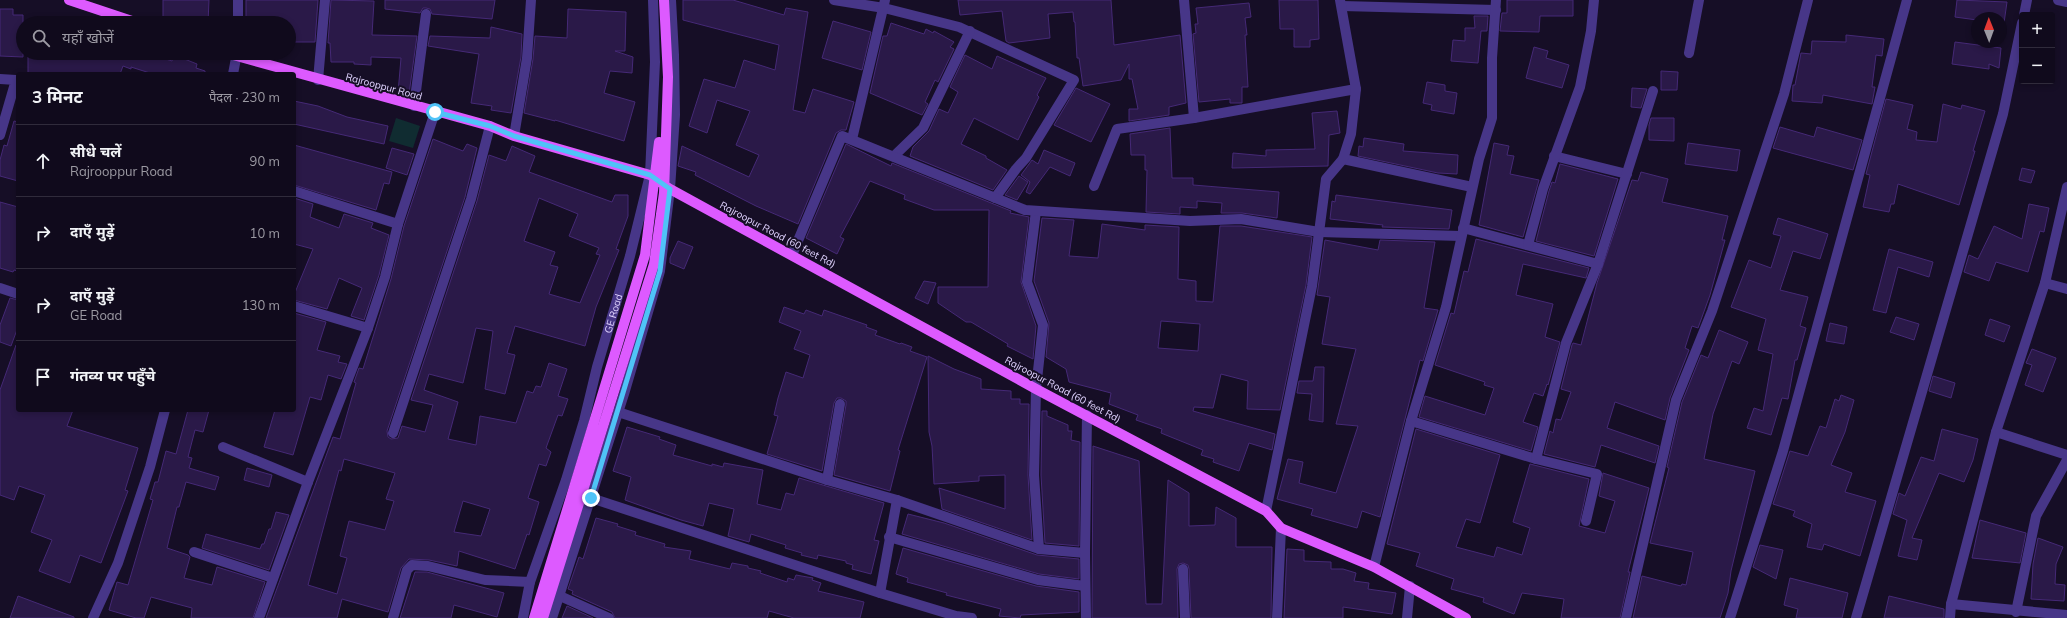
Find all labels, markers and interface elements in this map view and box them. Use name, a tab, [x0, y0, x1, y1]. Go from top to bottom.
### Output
north arrow	[1971, 12, 2007, 48]
map controls	[2019, 12, 2055, 84]
button: +	[2019, 12, 2055, 48]
search box	[16, 16, 296, 60]
icon: search	[30, 27, 52, 49]
text: यहाँ खोजें	[62, 28, 114, 47]
button: −	[2019, 48, 2055, 84]
street label: Rajrooppur Road	[344, 70, 424, 103]
text: 3 मिनट	[32, 86, 83, 107]
text: पैदल · 230 m	[209, 89, 280, 105]
route start	[426, 103, 444, 121]
text: सीधे चलें	[70, 142, 121, 161]
icon: ahead	[32, 150, 54, 172]
text: 90 m	[250, 153, 280, 169]
text: Rajrooppur Road	[70, 163, 172, 179]
street label: Rajroopur Road (60 feet Rd)	[718, 198, 838, 271]
icon: right	[32, 222, 54, 244]
text: दाएँ मुड़ें	[70, 222, 114, 241]
text: 10 m	[250, 225, 280, 241]
text: दाएँ मुड़ें	[70, 286, 114, 305]
street label: GE Road	[601, 292, 625, 335]
icon: right	[32, 294, 54, 316]
text: 130 m	[242, 297, 280, 313]
text: GE Road	[70, 307, 122, 323]
street label: Rajroopur Road (60 feet Rd)	[1003, 353, 1123, 426]
icon: arrive	[32, 366, 54, 388]
text: गंतव्य पर पहुँचे	[70, 366, 155, 385]
route end	[582, 489, 600, 507]

